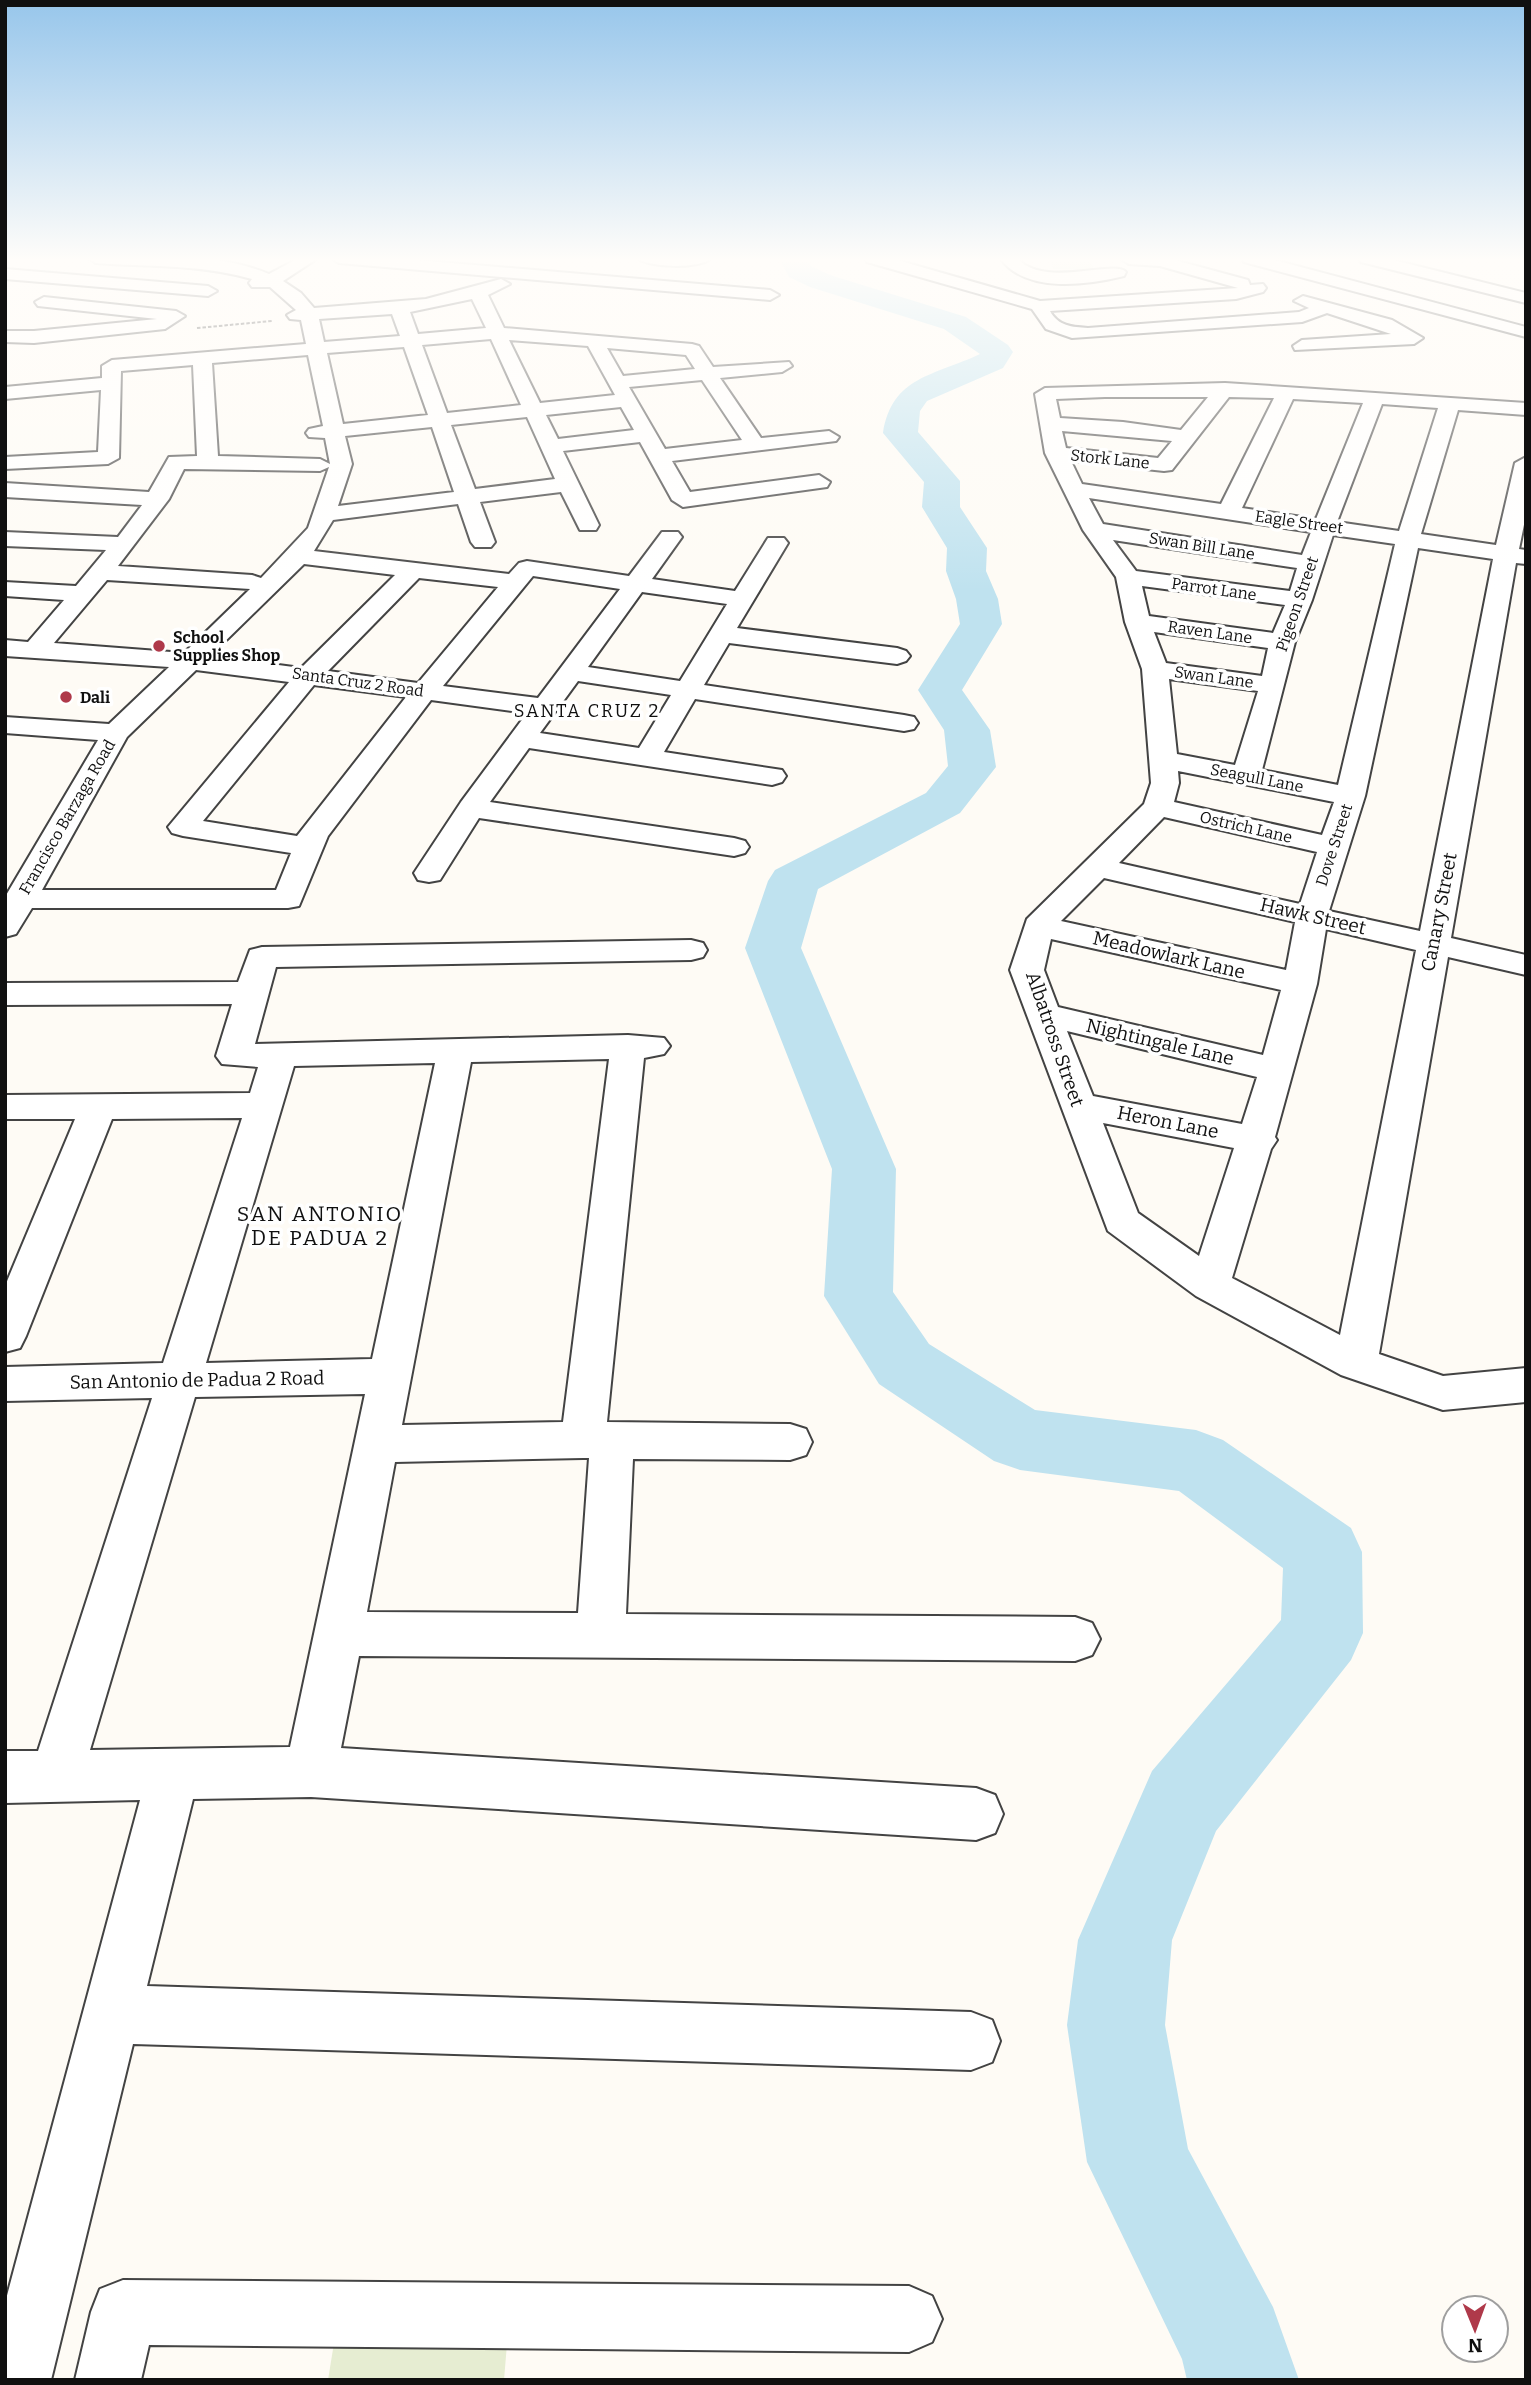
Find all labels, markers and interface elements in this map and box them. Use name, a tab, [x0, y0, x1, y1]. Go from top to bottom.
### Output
street label: Stork Lane	[1069, 445, 1151, 473]
street label: Eagle Street	[1254, 506, 1345, 538]
street label: Swan Bill Lane	[1148, 528, 1256, 564]
street label: Pigeon Street	[1272, 554, 1322, 654]
street label: Parrot Lane	[1170, 574, 1258, 604]
street label: Raven Lane	[1167, 617, 1253, 647]
place label: School Supplies Shop	[173, 628, 281, 665]
marker: School Supplies Shop	[151, 638, 167, 654]
street label: Swan Lane	[1173, 662, 1255, 692]
street label: Santa Cruz 2 Road	[291, 663, 426, 701]
place label: Dali	[80, 688, 110, 707]
marker: Dali	[58, 689, 74, 705]
district label: SANTA CRUZ 2	[514, 700, 660, 722]
street label: Francisco Barzaga Road	[15, 736, 119, 898]
street label: Seagull Lane	[1209, 760, 1305, 796]
street label: Dove Street	[1312, 801, 1356, 889]
street label: Ostrich Lane	[1198, 807, 1294, 847]
street label: Canary Street	[1416, 850, 1462, 973]
street label: Hawk Street	[1258, 893, 1368, 939]
street label: Meadowlark Lane	[1091, 926, 1247, 984]
street label: Albatross Street	[1021, 968, 1089, 1110]
street label: Nightingale Lane	[1084, 1014, 1236, 1070]
street label: Heron Lane	[1115, 1101, 1221, 1143]
district label: SAN ANTONIO DE PADUA 2	[237, 1201, 403, 1251]
street label: San Antonio de Padua 2 Road	[69, 1366, 325, 1394]
north arrow	[1440, 2294, 1510, 2364]
text: N	[1467, 2334, 1483, 2357]

